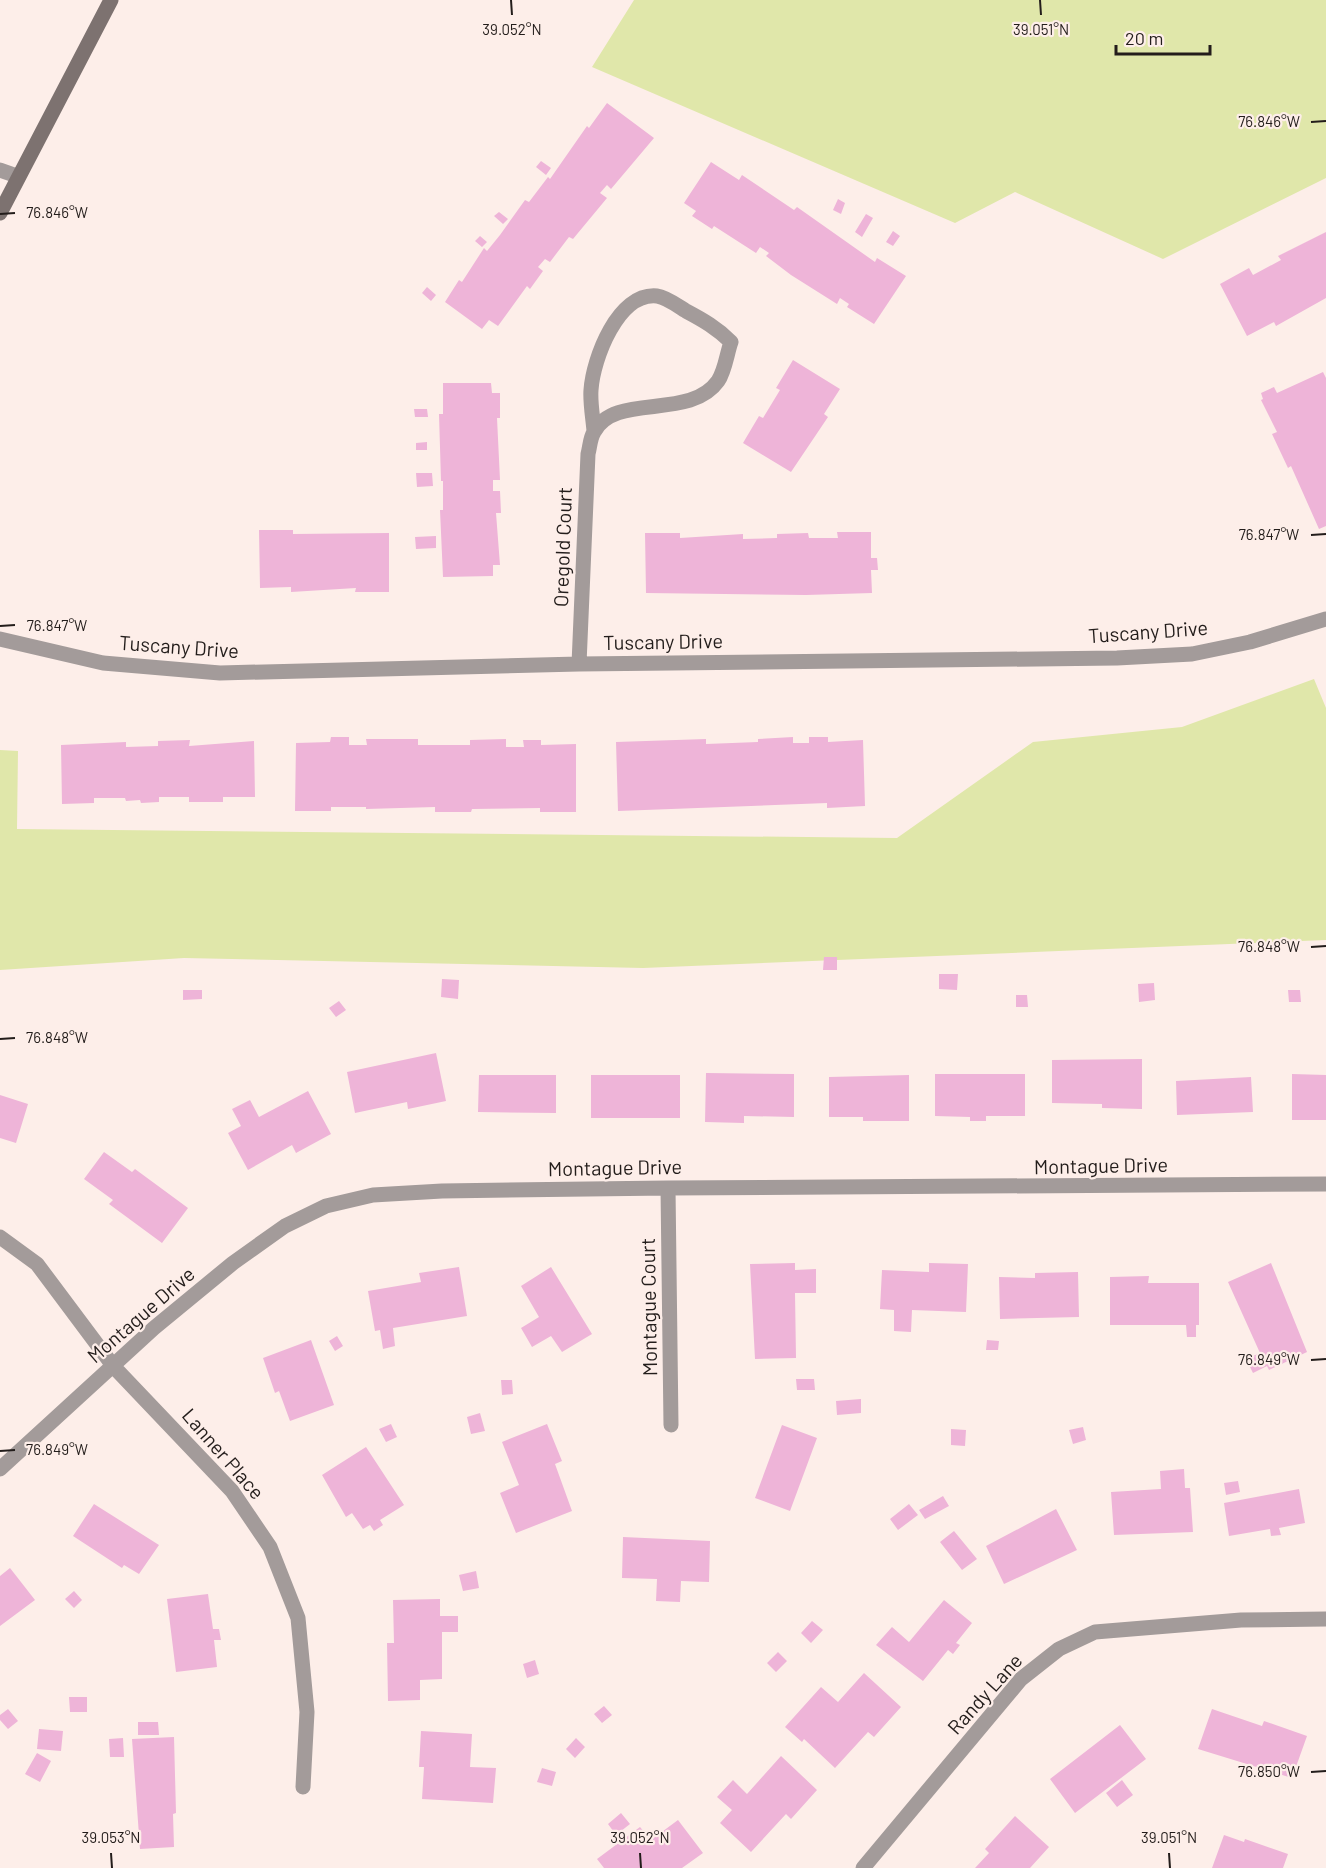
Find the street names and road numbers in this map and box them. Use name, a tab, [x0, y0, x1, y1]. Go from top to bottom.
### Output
street label: Oregold Court	[548, 487, 576, 607]
street label: Tuscany Drive	[1087, 615, 1209, 647]
street label: Tuscany Drive	[603, 628, 723, 654]
street label: Tuscany Drive	[118, 630, 240, 662]
street label: Montague Drive	[1034, 1152, 1168, 1178]
street label: Montague Drive	[548, 1154, 682, 1180]
street label: Montague Court	[635, 1238, 661, 1376]
street label: Montague Drive	[82, 1261, 199, 1367]
street label: Lanner Place	[178, 1403, 270, 1504]
street label: Randy Lane	[942, 1648, 1027, 1739]

